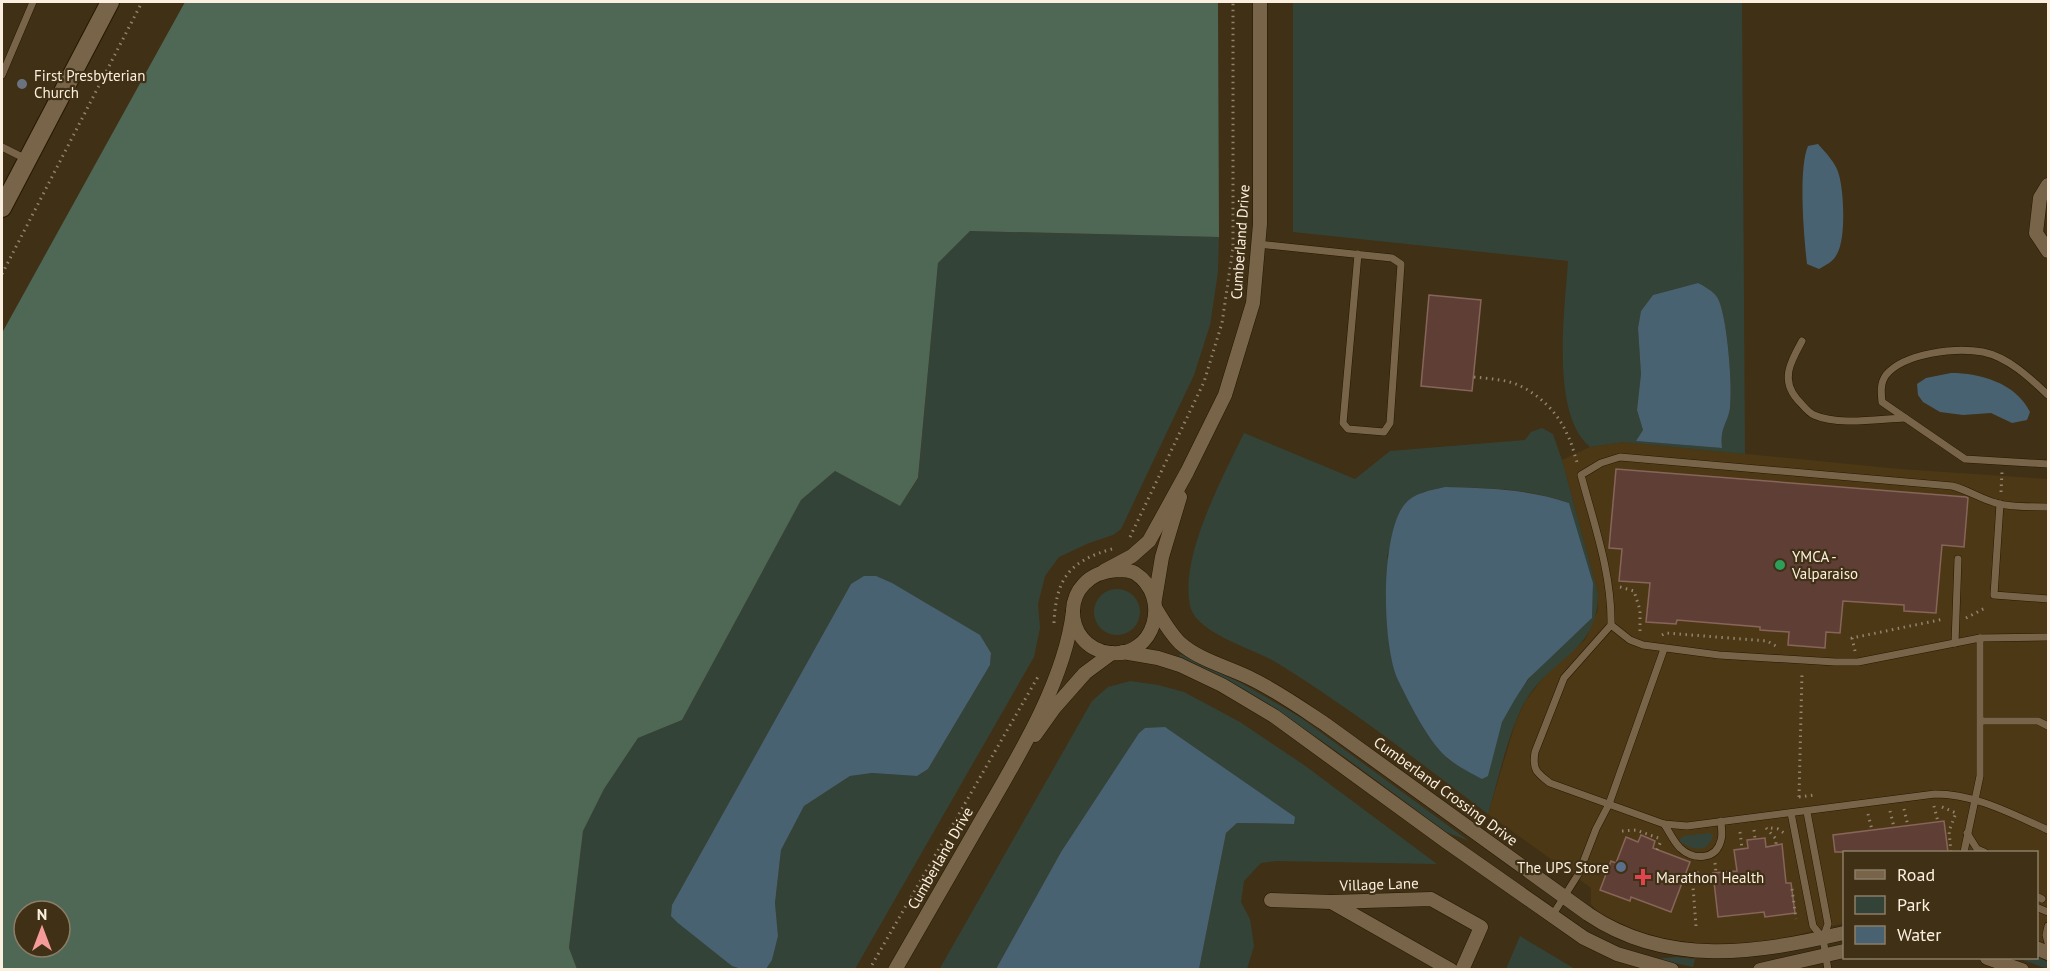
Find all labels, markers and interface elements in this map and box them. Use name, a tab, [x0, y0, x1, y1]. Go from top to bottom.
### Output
place label: First Presbyterian Church	[34, 66, 145, 102]
marker: First Presbyterian Church	[15, 77, 29, 91]
street label: Cumberland Drive	[1227, 184, 1253, 300]
place label: YMCA - Valparaiso	[1791, 547, 1858, 583]
marker: YMCA - Valparaiso	[1773, 558, 1787, 572]
street label: Cumberland Crossing Drive	[1370, 732, 1522, 850]
street label: Cumberland Drive	[903, 803, 977, 913]
legend	[1843, 851, 2038, 959]
place label: The UPS Store	[1517, 858, 1609, 877]
marker: The UPS Store	[1614, 860, 1628, 874]
text: Road	[1897, 863, 1935, 886]
marker: Marathon Health	[1634, 868, 1652, 886]
place label: Marathon Health	[1656, 868, 1764, 887]
street label: Village Lane	[1338, 873, 1419, 895]
text: Park	[1897, 893, 1930, 916]
north arrow	[12, 899, 72, 959]
text: N	[37, 904, 47, 924]
text: Water	[1897, 923, 1941, 946]

